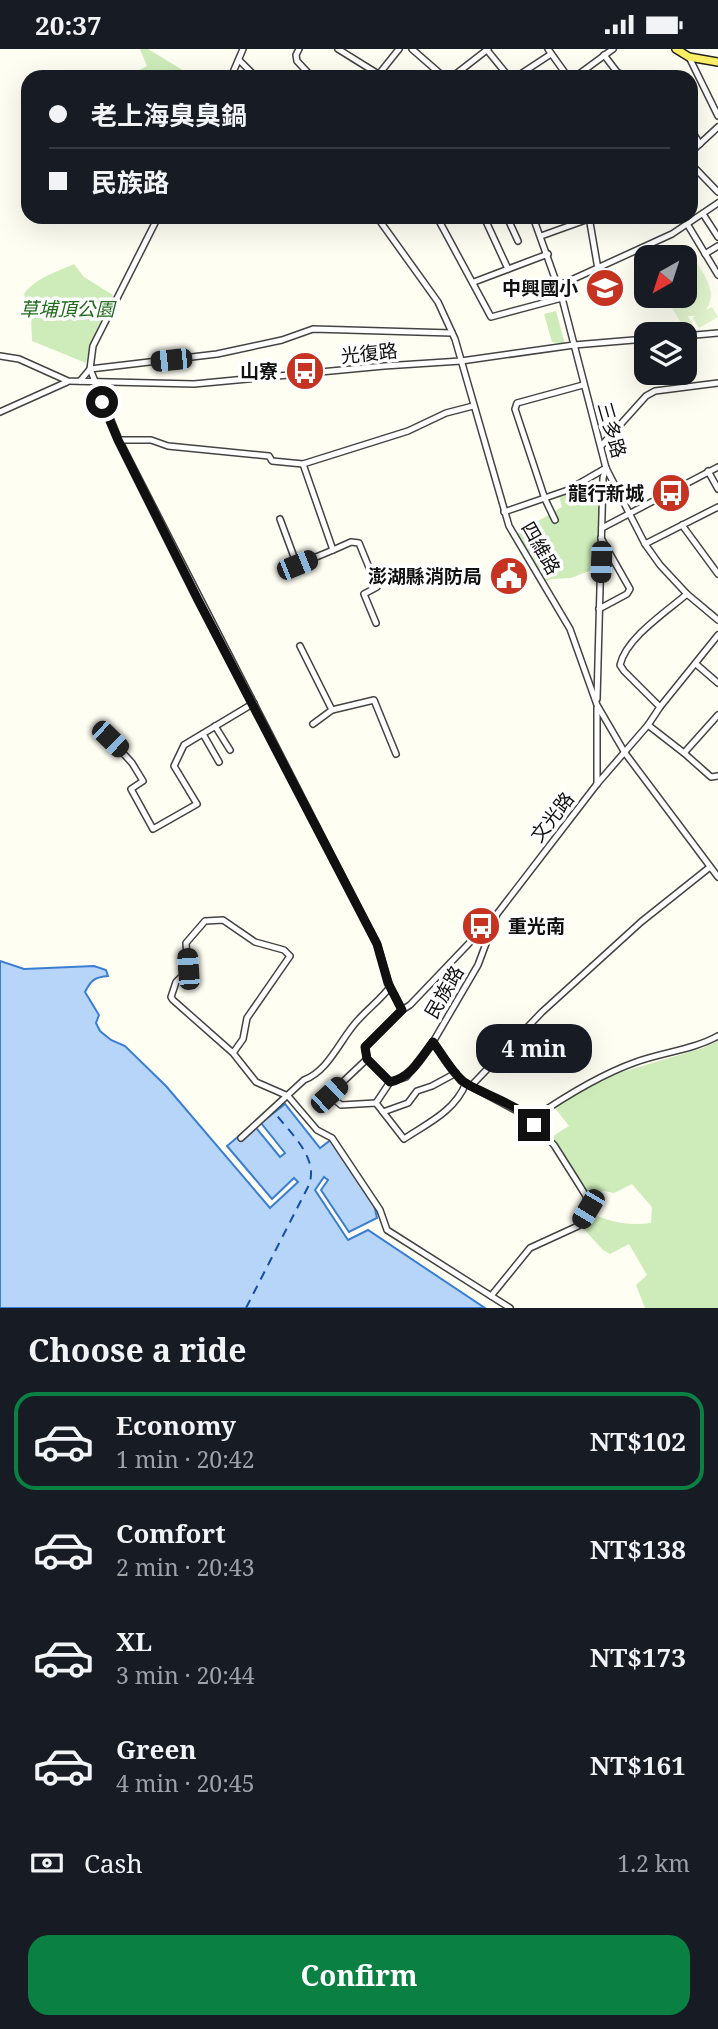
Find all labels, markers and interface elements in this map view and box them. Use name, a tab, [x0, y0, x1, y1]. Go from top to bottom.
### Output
text: 20:37	[35, 7, 102, 43]
text: 老上海臭臭鍋	[91, 97, 247, 133]
text: 民族路	[91, 164, 169, 200]
north arrow	[634, 245, 696, 308]
map controls	[634, 245, 697, 385]
school or university icon: 中興國小	[584, 267, 626, 309]
place label: 中興國小	[502, 275, 578, 301]
park label: 草埔頂公園	[19, 296, 117, 322]
button: layers	[634, 322, 697, 385]
street label: 光復路	[339, 337, 399, 369]
car	[150, 347, 193, 373]
bus stop icon: 山寮	[284, 350, 326, 392]
place label: 山寮	[240, 358, 278, 384]
route start	[86, 386, 118, 418]
street label: 三多路	[592, 399, 632, 461]
bus stop icon: 龍行新城	[650, 472, 692, 514]
place label: 龍行新城	[568, 480, 644, 506]
street label: 四維路	[515, 517, 567, 579]
car	[590, 541, 613, 583]
car	[274, 547, 321, 583]
public building icon: 澎湖縣消防局	[488, 555, 530, 597]
place label: 澎湖縣消防局	[368, 563, 482, 589]
car	[88, 717, 133, 761]
street label: 文光路	[524, 787, 580, 847]
bus stop icon: 重光南	[460, 905, 502, 947]
place label: 重光南	[508, 913, 565, 939]
car	[177, 947, 200, 991]
street label: 民族路	[418, 961, 470, 1023]
callout: 4 min	[476, 1023, 592, 1073]
text: 4 min	[501, 1032, 567, 1064]
car	[307, 1073, 352, 1117]
route end	[518, 1109, 550, 1141]
car	[569, 1186, 608, 1232]
text: Choose a ride	[28, 1328, 247, 1371]
text: Economy	[116, 1407, 236, 1443]
icon: car	[32, 1410, 95, 1473]
text: NT$102	[590, 1423, 686, 1459]
text: 1 min · 20:42	[116, 1443, 254, 1475]
text: Comfort	[116, 1515, 226, 1551]
icon: car	[32, 1518, 95, 1581]
text: NT$138	[590, 1531, 686, 1567]
text: 2 min · 20:43	[116, 1551, 254, 1583]
text: XL	[116, 1623, 152, 1659]
icon: car	[32, 1626, 95, 1689]
text: NT$173	[590, 1639, 686, 1675]
text: 3 min · 20:44	[116, 1659, 254, 1691]
text: Green	[116, 1731, 197, 1767]
icon: car	[32, 1734, 95, 1797]
text: NT$161	[590, 1747, 686, 1783]
text: 4 min · 20:45	[116, 1767, 254, 1799]
icon: cash	[28, 1844, 66, 1882]
text: Cash	[84, 1845, 143, 1881]
text: 1.2 km	[617, 1847, 690, 1879]
button: Confirm	[28, 1935, 690, 2015]

